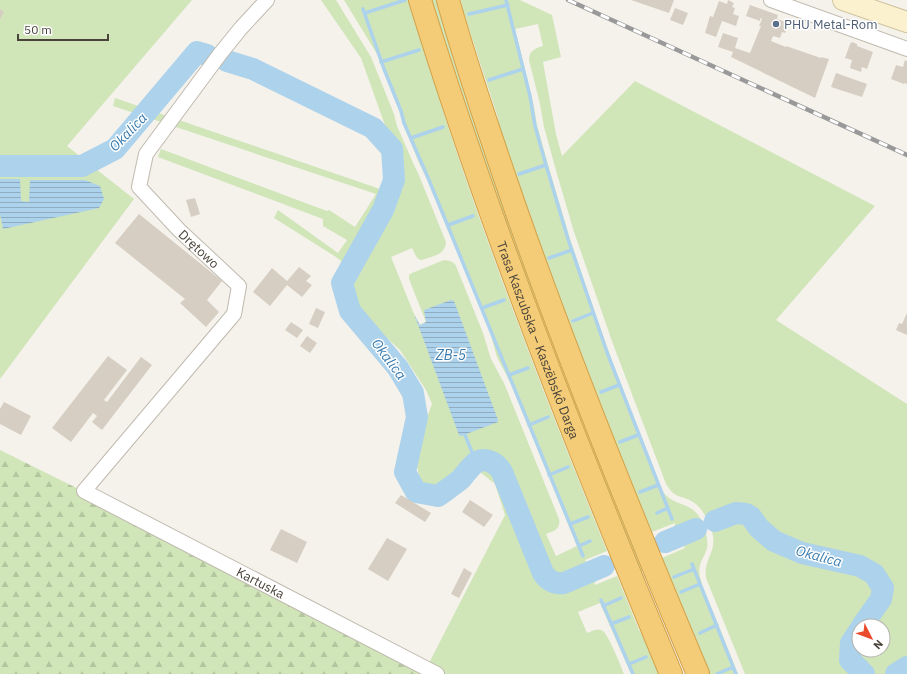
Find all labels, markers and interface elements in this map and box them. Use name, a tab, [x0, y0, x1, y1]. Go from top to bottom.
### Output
scale bar	[18, 16, 108, 42]
place label: PHU Metal-Rom	[784, 16, 878, 33]
marker: PHU Metal-Rom	[771, 19, 781, 29]
text: 50 m	[24, 22, 52, 37]
water label: Okalica	[105, 109, 151, 155]
street label: Drętowo	[175, 226, 223, 272]
street label: Trasa Kaszubska – Kaszëbskô Darga	[493, 239, 583, 441]
water label: Okalica	[368, 335, 410, 383]
water label: ZB-5	[435, 346, 467, 364]
water label: Okalica	[794, 541, 844, 571]
street label: Kartuska	[234, 563, 288, 602]
north arrow	[851, 618, 891, 658]
text: N	[871, 637, 886, 652]

